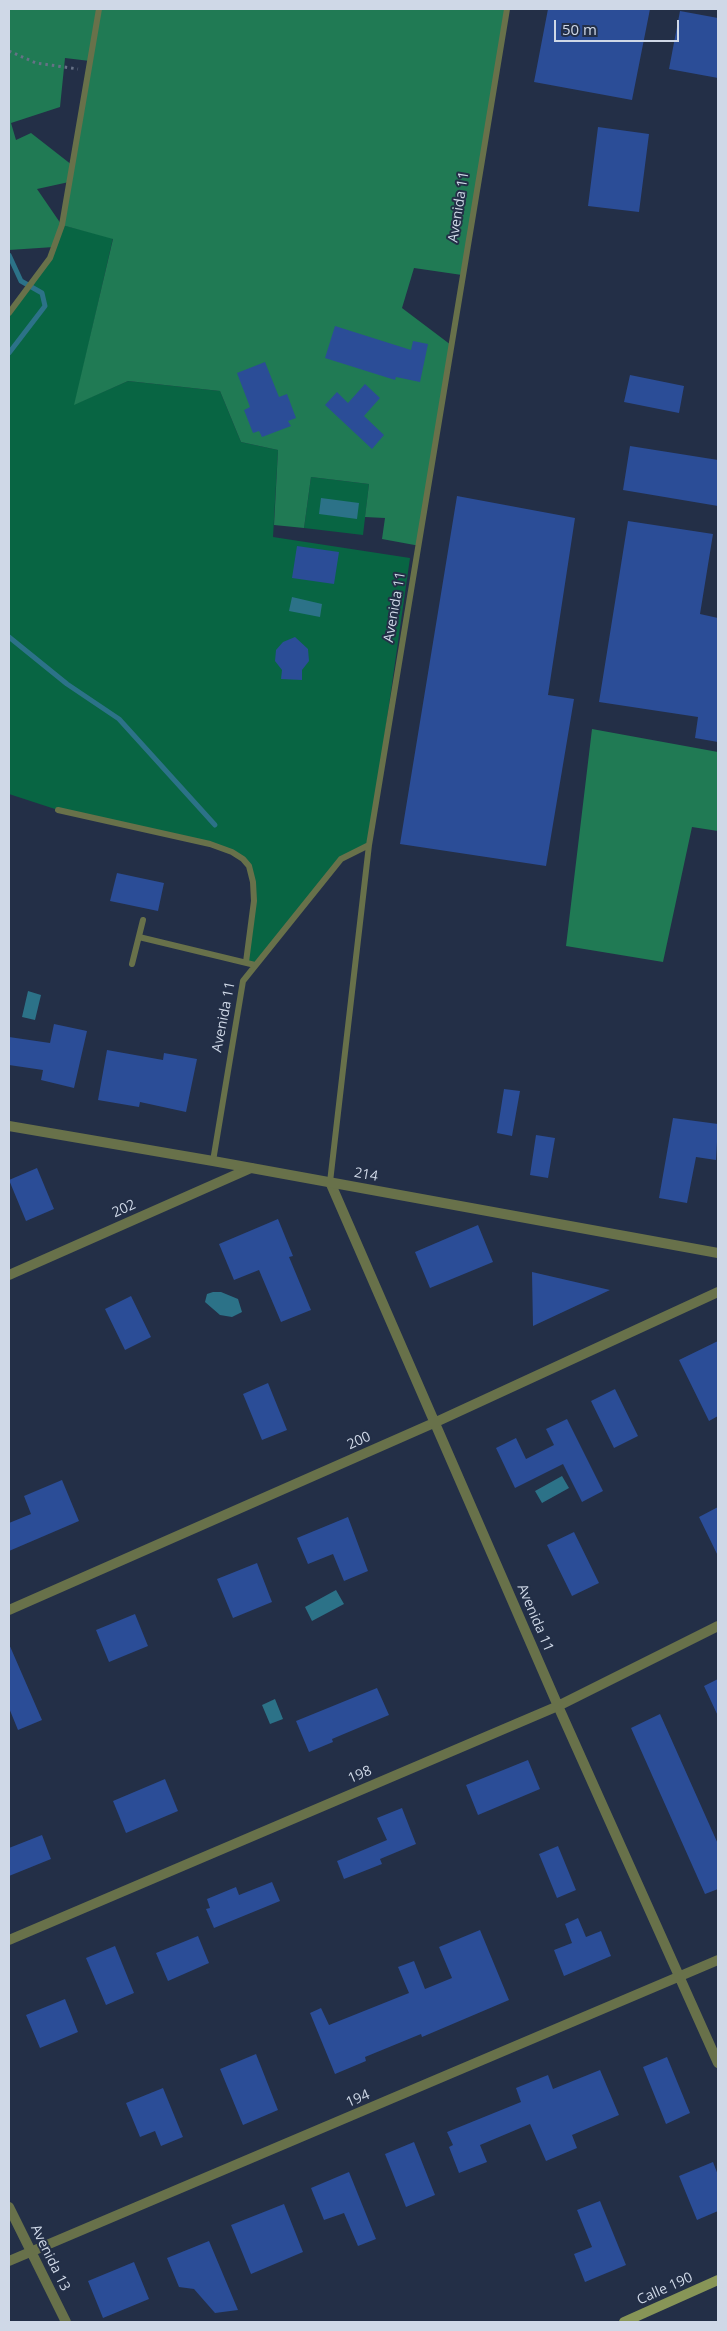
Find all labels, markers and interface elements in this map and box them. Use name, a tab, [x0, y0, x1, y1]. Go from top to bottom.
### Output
scale bar	[557, 10, 682, 42]
text: 50 m	[562, 19, 597, 39]
street label: Avenida 11	[445, 170, 473, 244]
street label: Avenida 11	[380, 570, 410, 644]
street label: Avenida 11	[209, 980, 239, 1054]
street label: 214	[353, 1165, 379, 1185]
street label: 202	[110, 1196, 138, 1222]
street label: 200	[345, 1428, 373, 1454]
street label: Avenida 11	[513, 1582, 557, 1654]
street label: 198	[346, 1763, 374, 1787]
street label: 194	[344, 2087, 372, 2111]
street label: Avenida 13	[27, 2222, 73, 2294]
street label: Calle 190	[635, 2269, 695, 2309]

